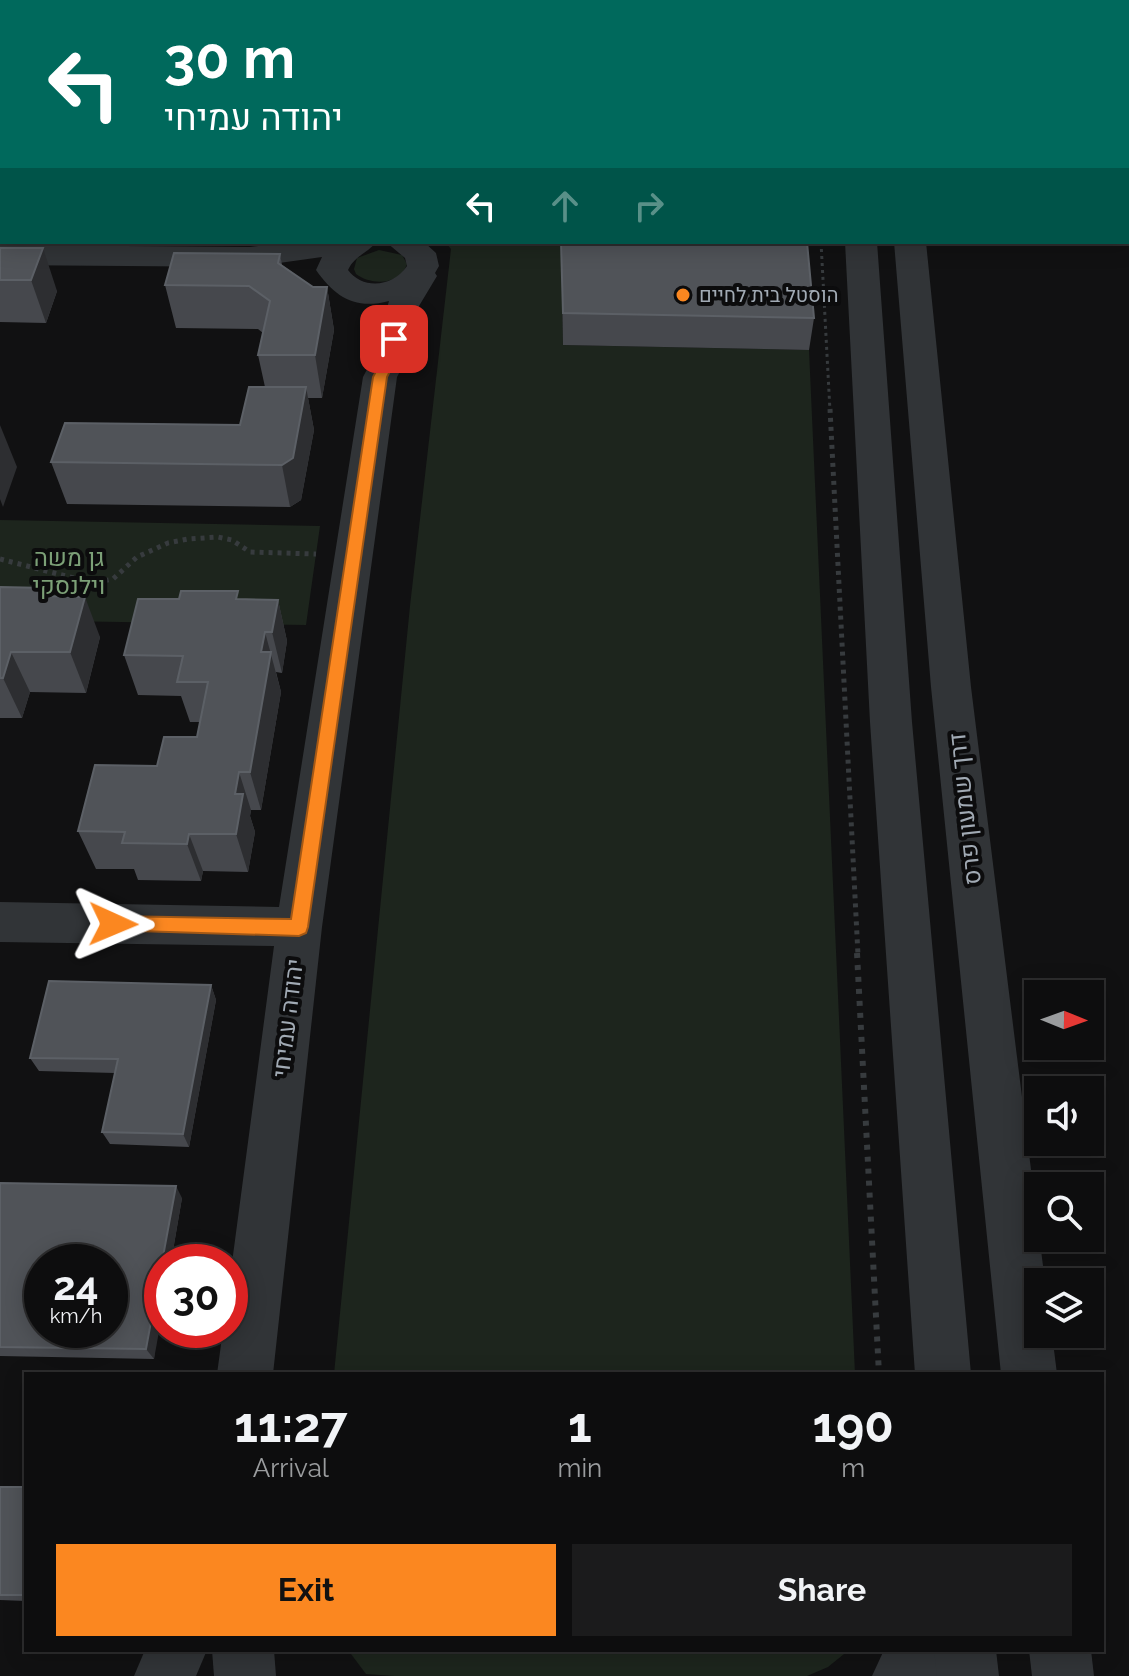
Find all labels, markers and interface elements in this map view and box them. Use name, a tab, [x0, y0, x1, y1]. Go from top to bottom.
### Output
text: 30 m	[164, 25, 295, 91]
icon: left	[32, 32, 136, 136]
text: יהודה עמיחי	[164, 96, 343, 138]
icon: left	[459, 184, 503, 228]
icon: ahead	[543, 184, 587, 228]
icon: right	[627, 184, 671, 228]
place label: הוסטל בית לחיים	[699, 283, 838, 307]
marker: הוסטל בית לחיים	[674, 286, 692, 304]
pin	[360, 305, 428, 373]
icon: arrive	[372, 317, 416, 361]
park label: גן משה וילנסקי	[33, 543, 105, 600]
street label: דרך שמעון פרס	[942, 732, 987, 886]
position arrow	[71, 882, 155, 966]
street label: יהודה עמיחי	[266, 957, 309, 1079]
north arrow	[1024, 980, 1104, 1060]
map controls	[1024, 980, 1104, 1348]
button: sound	[1024, 1076, 1104, 1156]
button: search	[1024, 1172, 1104, 1252]
speed limit sign: 30	[144, 1244, 248, 1348]
text: 24	[53, 1262, 99, 1309]
button: layers	[1024, 1268, 1104, 1348]
text: km/h	[50, 1304, 102, 1328]
text: 11:27	[234, 1397, 347, 1453]
text: 1	[568, 1397, 592, 1453]
text: 190	[812, 1397, 894, 1453]
text: Arrival	[253, 1453, 329, 1483]
text: min	[558, 1453, 602, 1483]
text: m	[841, 1453, 865, 1483]
button: Exit	[56, 1544, 556, 1636]
button: Share	[572, 1544, 1072, 1636]

